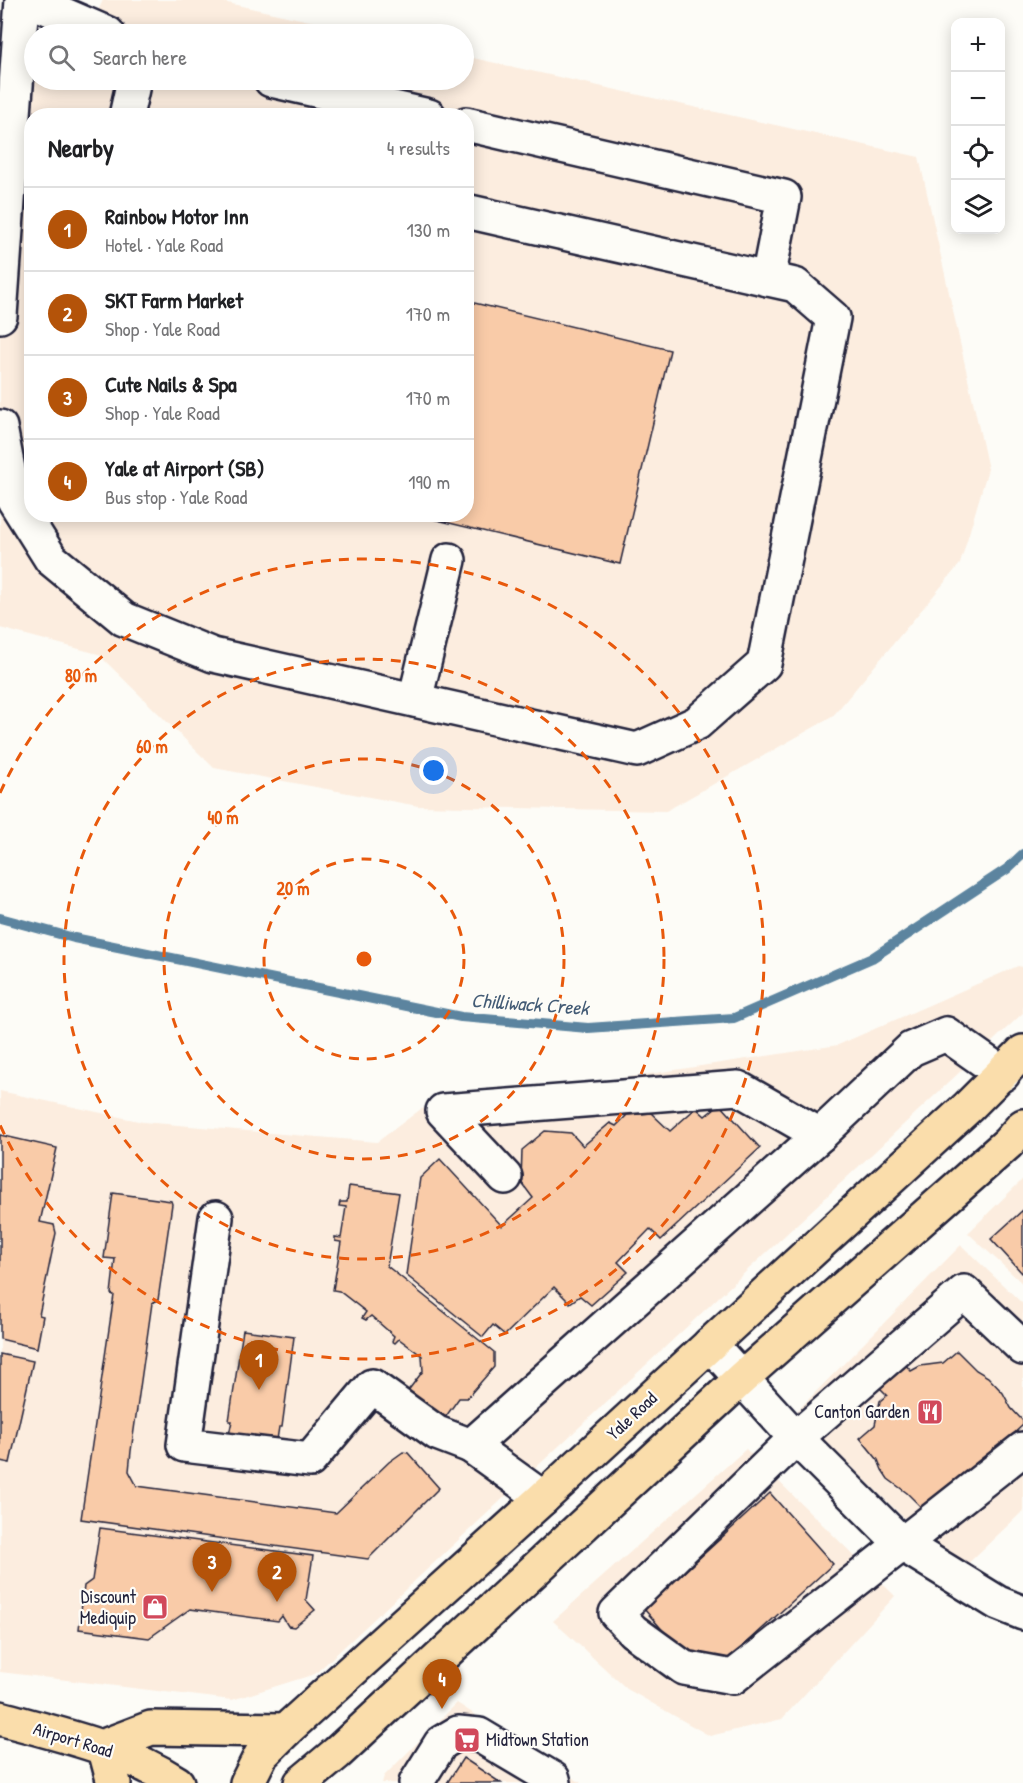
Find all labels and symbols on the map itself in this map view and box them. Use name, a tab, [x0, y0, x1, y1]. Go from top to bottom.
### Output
text: 80 m	[65, 663, 97, 688]
text: 60 m	[136, 734, 168, 759]
your location	[419, 756, 448, 785]
text: 40 m	[207, 805, 239, 830]
text: 20 m	[277, 876, 309, 901]
centre of rings	[354, 949, 374, 969]
water label: Chilliwack Creek	[470, 986, 591, 1021]
pin: 1	[240, 1340, 278, 1390]
street label: Yale Road	[601, 1386, 662, 1445]
restaurant icon: Canton Garden	[915, 1397, 945, 1427]
place label: Canton Garden	[814, 1399, 910, 1424]
pin: 3	[192, 1542, 232, 1592]
pin: 2	[258, 1552, 296, 1602]
place label: Discount Mediquip	[80, 1584, 137, 1630]
shop icon: Discount Mediquip	[140, 1592, 170, 1622]
pin: 4	[422, 1660, 462, 1709]
street label: Airport Road	[31, 1716, 116, 1763]
supermarket icon: Midtown Station	[452, 1725, 482, 1755]
place label: Midtown Station	[486, 1727, 589, 1752]

